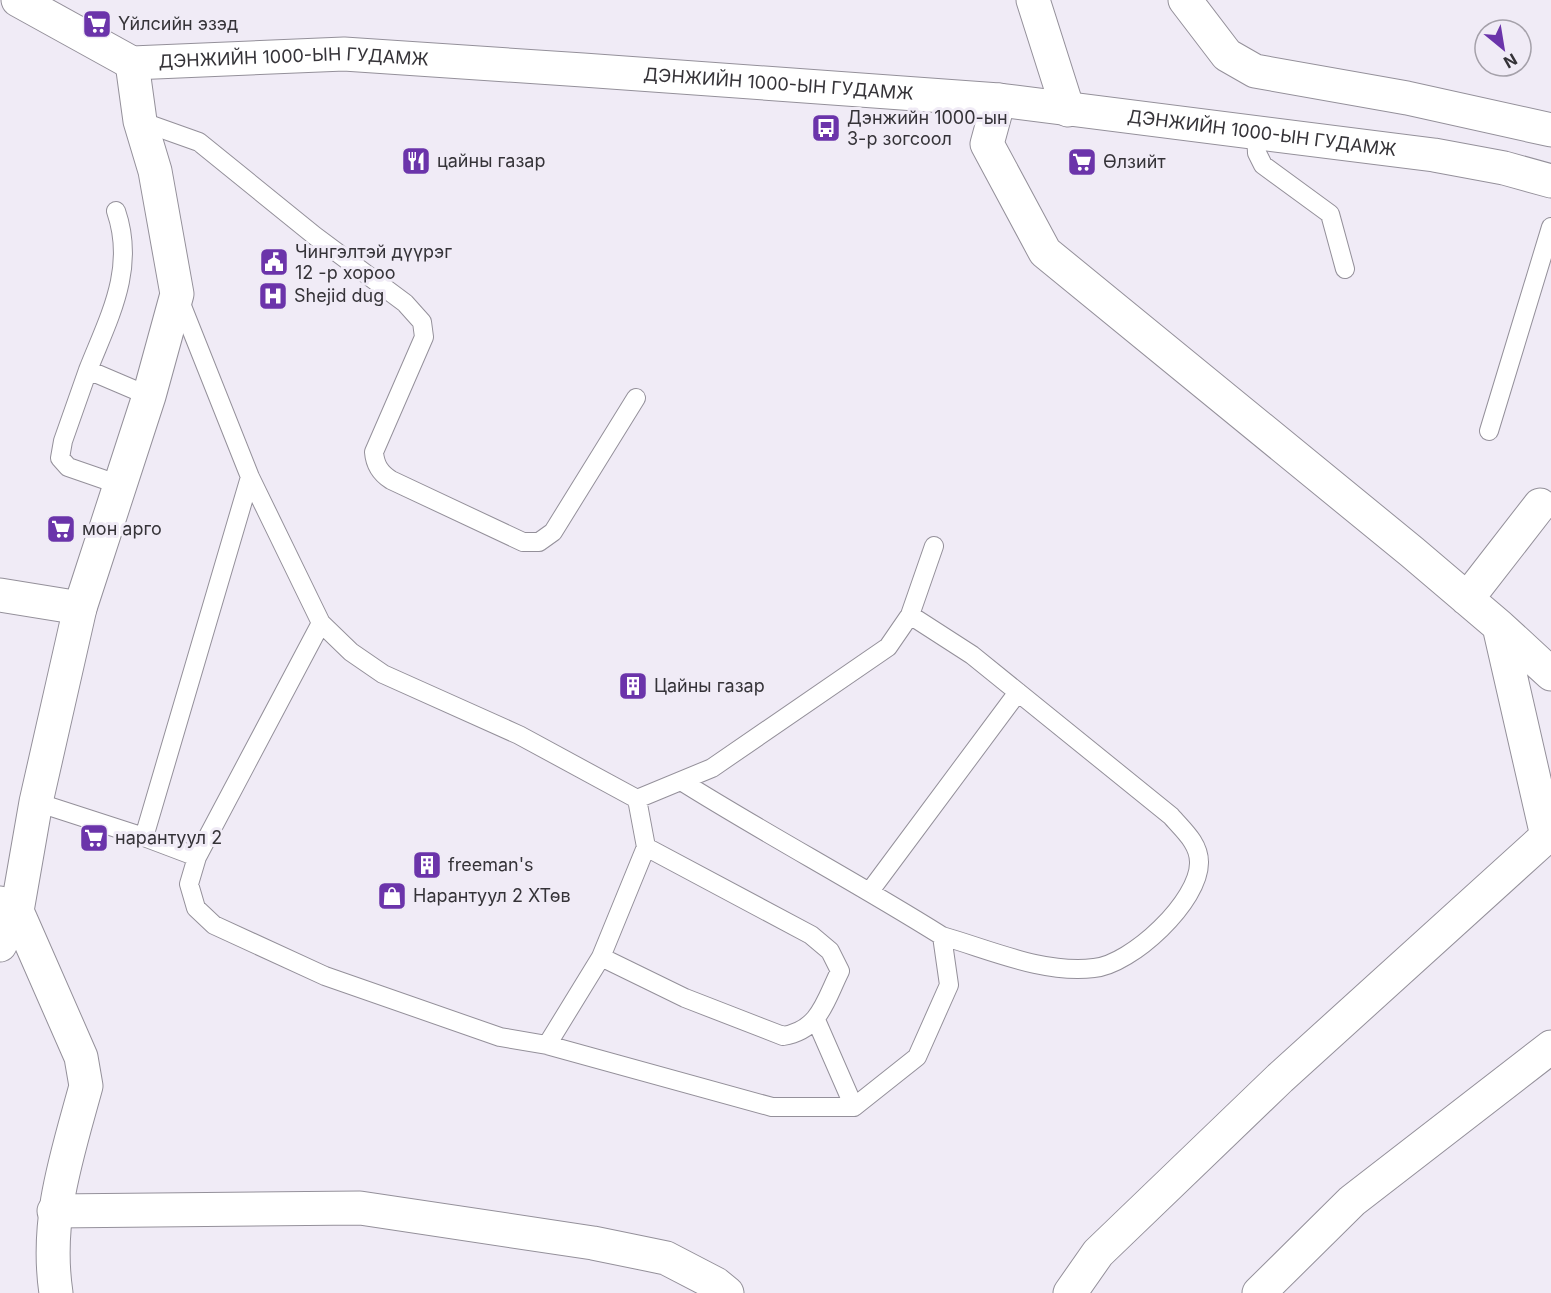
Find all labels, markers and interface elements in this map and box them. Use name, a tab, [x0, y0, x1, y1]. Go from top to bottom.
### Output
supermarket icon: Үйлсийн эзэд	[81, 8, 113, 40]
place label: Үйлсийн эзэд	[118, 13, 238, 34]
north arrow	[1473, 18, 1533, 78]
street label: ДЭНЖИЙН 1000-ЫН ГУДАМЖ	[158, 43, 429, 72]
text: N	[1500, 49, 1521, 73]
street label: ДЭНЖИЙН 1000-ЫН ГУДАМЖ	[643, 63, 914, 104]
street label: ДЭНЖИЙН 1000-ЫН ГУДАМЖ	[1126, 105, 1397, 160]
place label: Дэнжийн 1000-ын 3-р зогсоол	[847, 107, 1008, 149]
bus stop icon: Дэнжийн 1000-ын 3-р зогсоол	[810, 112, 842, 144]
restaurant icon: цайны газар	[400, 145, 432, 177]
supermarket icon: Өлзийт	[1066, 146, 1098, 178]
place label: цайны газар	[437, 150, 545, 171]
place label: Өлзийт	[1103, 151, 1166, 172]
place label: Чингэлтэй дүүрэг 12 -р хороо	[295, 241, 452, 283]
public building icon: Чингэлтэй дүүрэг 12 -р хороо	[258, 246, 290, 278]
hospital icon: Shejid dug	[257, 280, 289, 312]
place label: Shejid dug	[294, 285, 384, 306]
supermarket icon: мон арго	[45, 513, 77, 545]
place label: мон арго	[82, 518, 162, 539]
building icon: Цайны газар	[617, 670, 649, 702]
place label: Цайны газар	[654, 675, 765, 696]
supermarket icon: нарантуул 2	[78, 822, 110, 854]
place label: нарантуул 2	[115, 827, 222, 848]
building icon: freeman's	[411, 849, 443, 881]
place label: freeman's	[448, 854, 534, 875]
shop icon: Нарантуул 2 ХТөв	[376, 880, 408, 912]
place label: Нарантуул 2 ХТөв	[413, 885, 571, 906]

